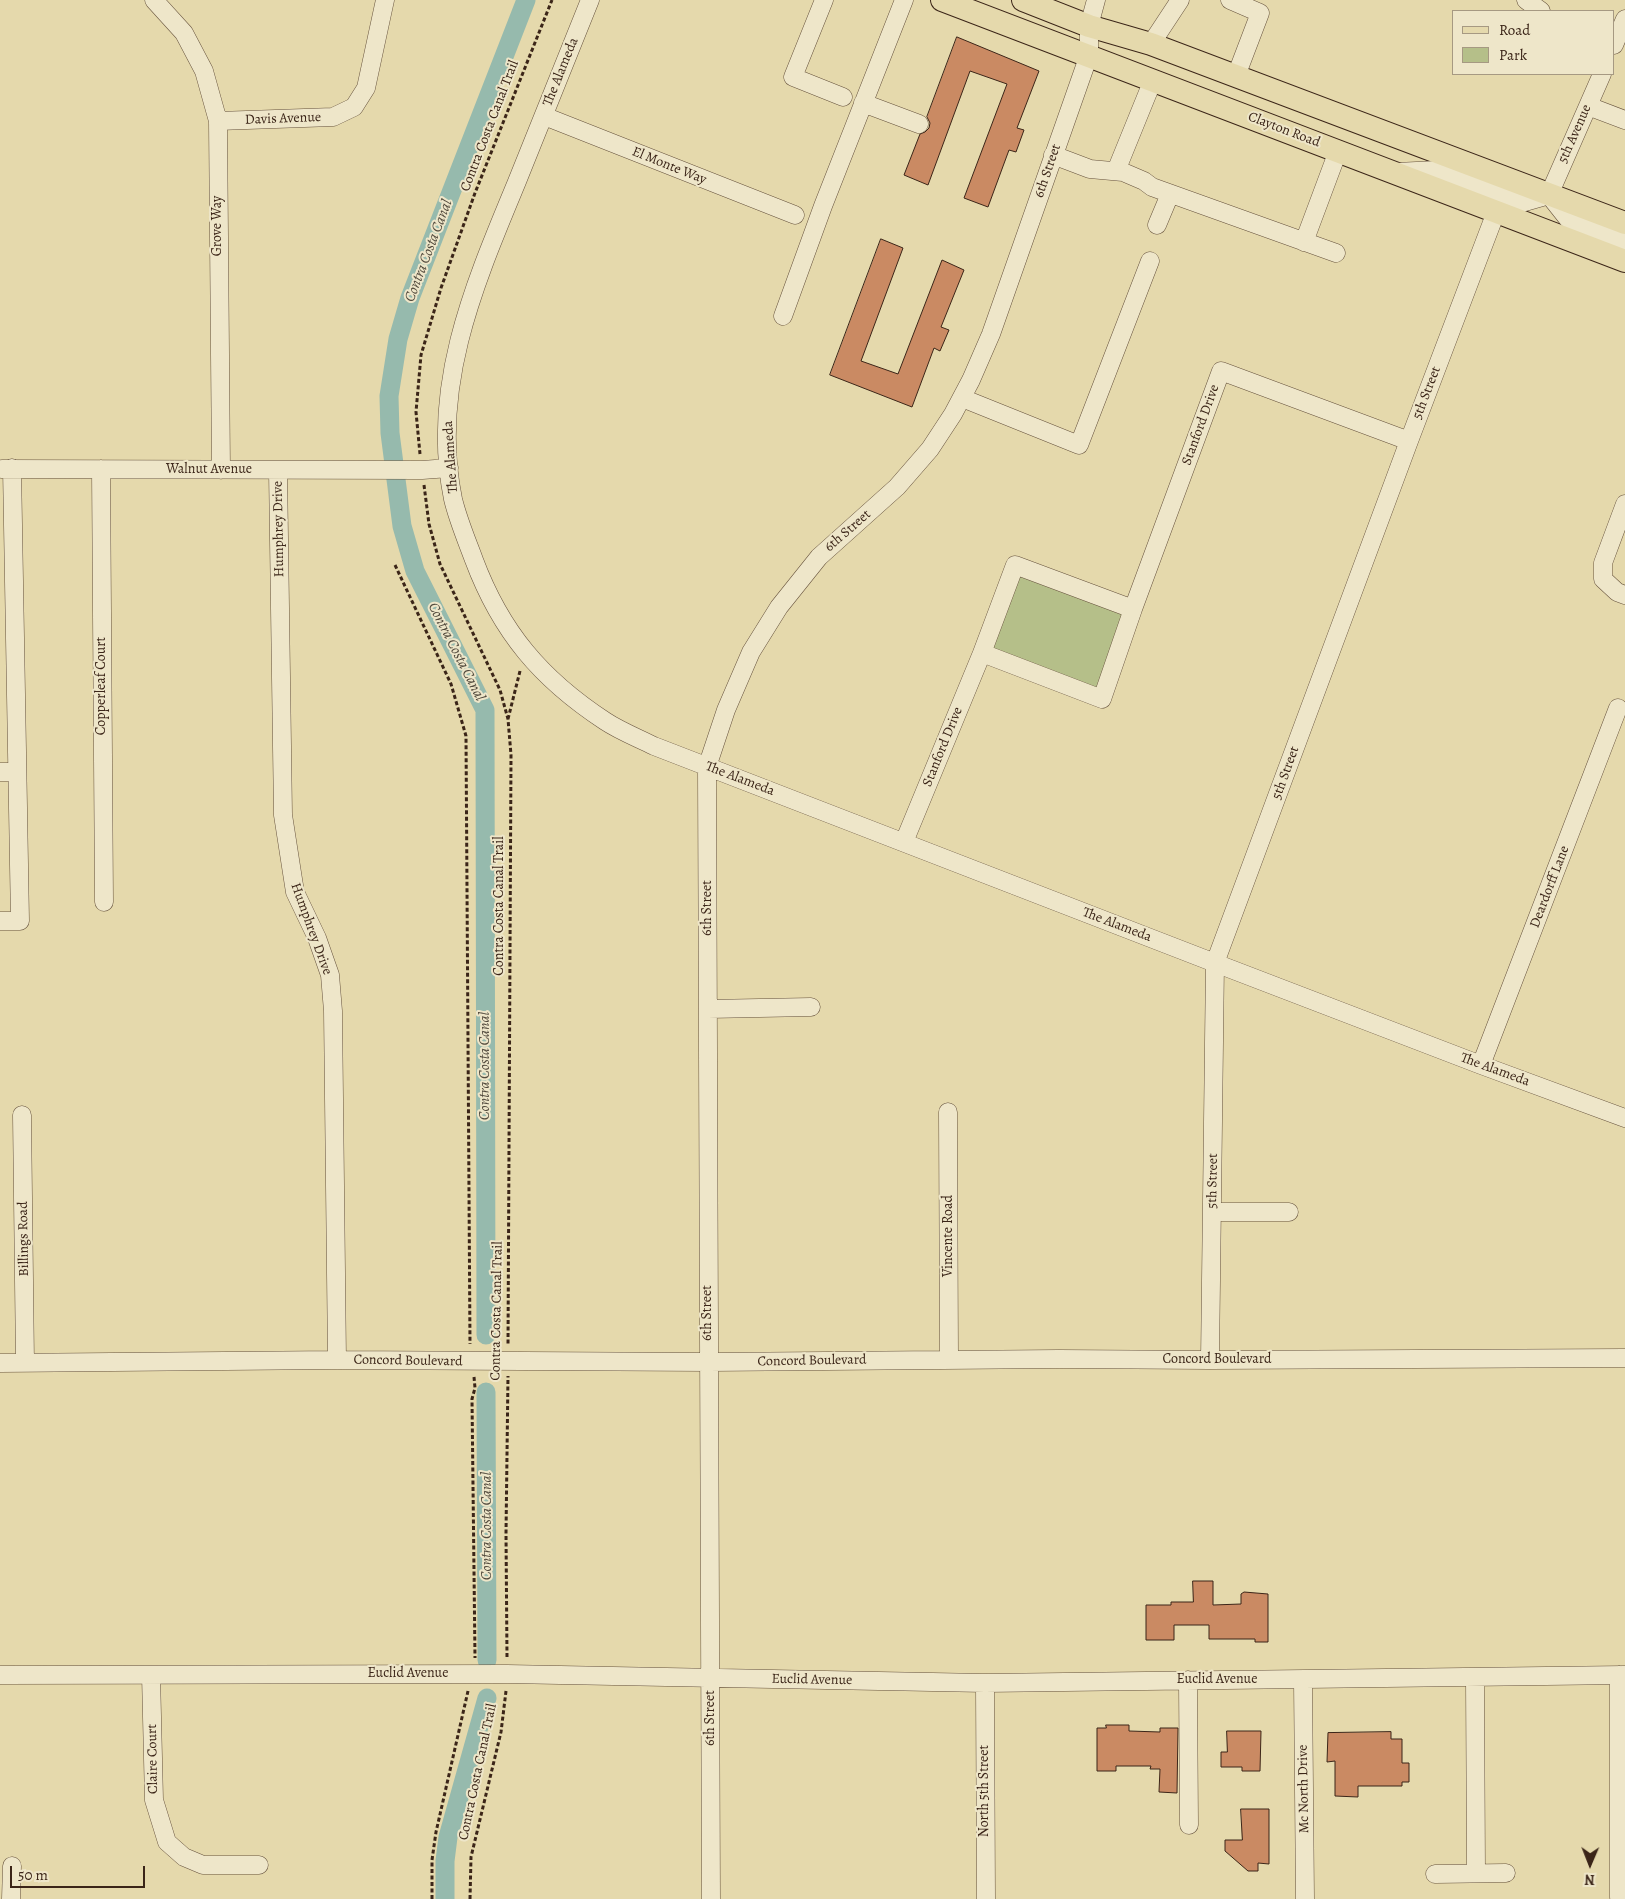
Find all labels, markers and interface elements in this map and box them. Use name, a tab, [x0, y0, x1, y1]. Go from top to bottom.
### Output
legend	[1452, 10, 1615, 75]
text: Road	[1499, 20, 1530, 40]
street label: The Alameda	[540, 35, 582, 109]
text: Park	[1499, 45, 1527, 65]
street label: Contra Costa Canal Trail	[457, 58, 523, 194]
street label: 5th Avenue	[1555, 102, 1595, 166]
street label: Davis Avenue	[245, 109, 321, 129]
street label: Clayton Road	[1246, 109, 1322, 151]
street label: 6th Street	[1031, 142, 1065, 200]
street label: El Monte Way	[629, 143, 709, 189]
street label: Grove Way	[210, 196, 226, 256]
water label: Contra Costa Canal	[401, 197, 457, 305]
street label: 5th Street	[1409, 364, 1445, 422]
street label: Stanford Drive	[1179, 382, 1223, 468]
street label: The Alameda	[440, 420, 462, 494]
street label: Walnut Avenue	[166, 462, 252, 478]
street label: Humphrey Drive	[270, 481, 288, 577]
street label: 6th Street	[821, 506, 875, 556]
water label: Contra Costa Canal	[423, 600, 489, 704]
street label: Copperleaf Court	[94, 637, 110, 735]
street label: Stanford Drive	[919, 705, 967, 789]
street label: 5th Street	[1269, 744, 1303, 802]
street label: The Alameda	[703, 758, 777, 800]
street label: Contra Costa Canal Trail	[492, 836, 508, 976]
street label: Deardorff Lane	[1527, 843, 1573, 931]
street label: 6th Street	[700, 880, 716, 936]
street label: Humphrey Drive	[287, 881, 335, 977]
street label: The Alameda	[1080, 904, 1154, 946]
water label: Contra Costa Canal	[476, 1012, 494, 1120]
street label: The Alameda	[1458, 1050, 1532, 1090]
street label: 5th Street	[1204, 1153, 1222, 1209]
street label: Vincente Road	[941, 1195, 957, 1277]
street label: Billings Road	[15, 1201, 33, 1277]
street label: Contra Costa Canal Trail	[487, 1241, 507, 1381]
street label: 6th Street	[700, 1285, 716, 1341]
street label: Concord Boulevard	[353, 1352, 463, 1370]
street label: Concord Boulevard	[757, 1352, 867, 1370]
street label: Concord Boulevard	[1162, 1352, 1272, 1368]
water label: Contra Costa Canal	[478, 1472, 496, 1580]
street label: Euclid Avenue	[368, 1666, 448, 1682]
street label: Euclid Avenue	[771, 1671, 853, 1689]
street label: Euclid Avenue	[1177, 1672, 1257, 1688]
street label: 6th Street	[703, 1690, 719, 1746]
street label: Contra Costa Canal Trail	[455, 1702, 501, 1842]
street label: Claire Court	[144, 1724, 162, 1794]
street label: North 5th Street	[977, 1745, 993, 1837]
street label: Mc North Drive	[1295, 1745, 1313, 1833]
north arrow	[1565, 1839, 1615, 1889]
scale bar	[12, 1856, 148, 1888]
text: 50 m	[18, 1865, 48, 1885]
text: N	[1584, 1870, 1595, 1889]

